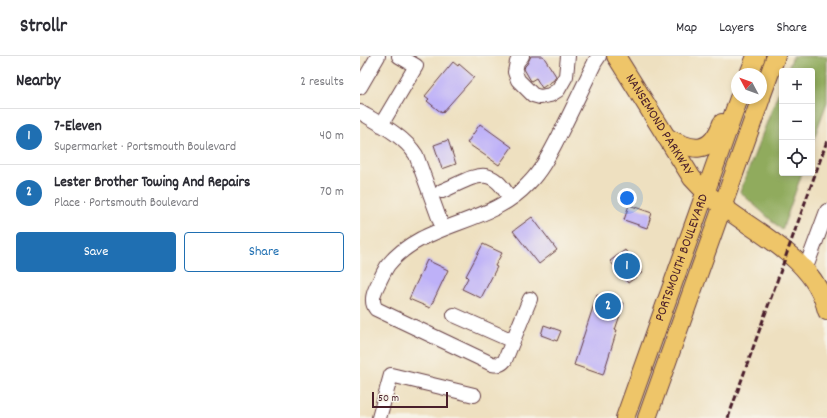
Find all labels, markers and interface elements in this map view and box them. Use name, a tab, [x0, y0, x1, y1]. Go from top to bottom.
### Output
text: Strollr	[20, 14, 67, 41]
text: Map	[676, 18, 697, 38]
text: Layers	[719, 18, 754, 38]
text: Share	[776, 18, 807, 38]
north arrow	[731, 68, 767, 104]
map controls	[779, 68, 815, 176]
button: +	[779, 68, 815, 104]
text: Nearby	[16, 70, 60, 94]
street label: NANSEMOND PARKWAY	[620, 70, 698, 180]
text: 2 results	[300, 73, 344, 92]
button: −	[779, 104, 815, 140]
text: 7-Eleven	[54, 116, 102, 138]
text: 1	[28, 127, 30, 146]
text: 40 m	[320, 127, 344, 146]
text: Supermarket · Portsmouth Boulevard	[54, 138, 236, 157]
button: locate	[779, 140, 815, 176]
text: Lester Brother Towing And Repairs	[54, 172, 250, 194]
text: 2	[26, 183, 32, 202]
text: 70 m	[320, 183, 344, 202]
your location	[617, 188, 637, 208]
street label: PORTSMOUTH BOULEVARD	[650, 191, 714, 324]
text: Place · Portsmouth Boulevard	[54, 194, 199, 213]
button: Save	[16, 232, 176, 272]
button: Share	[184, 232, 344, 272]
pin: 1	[614, 251, 640, 281]
pin: 2	[595, 291, 621, 321]
scale bar	[372, 390, 448, 409]
text: 50 m	[378, 391, 399, 407]

